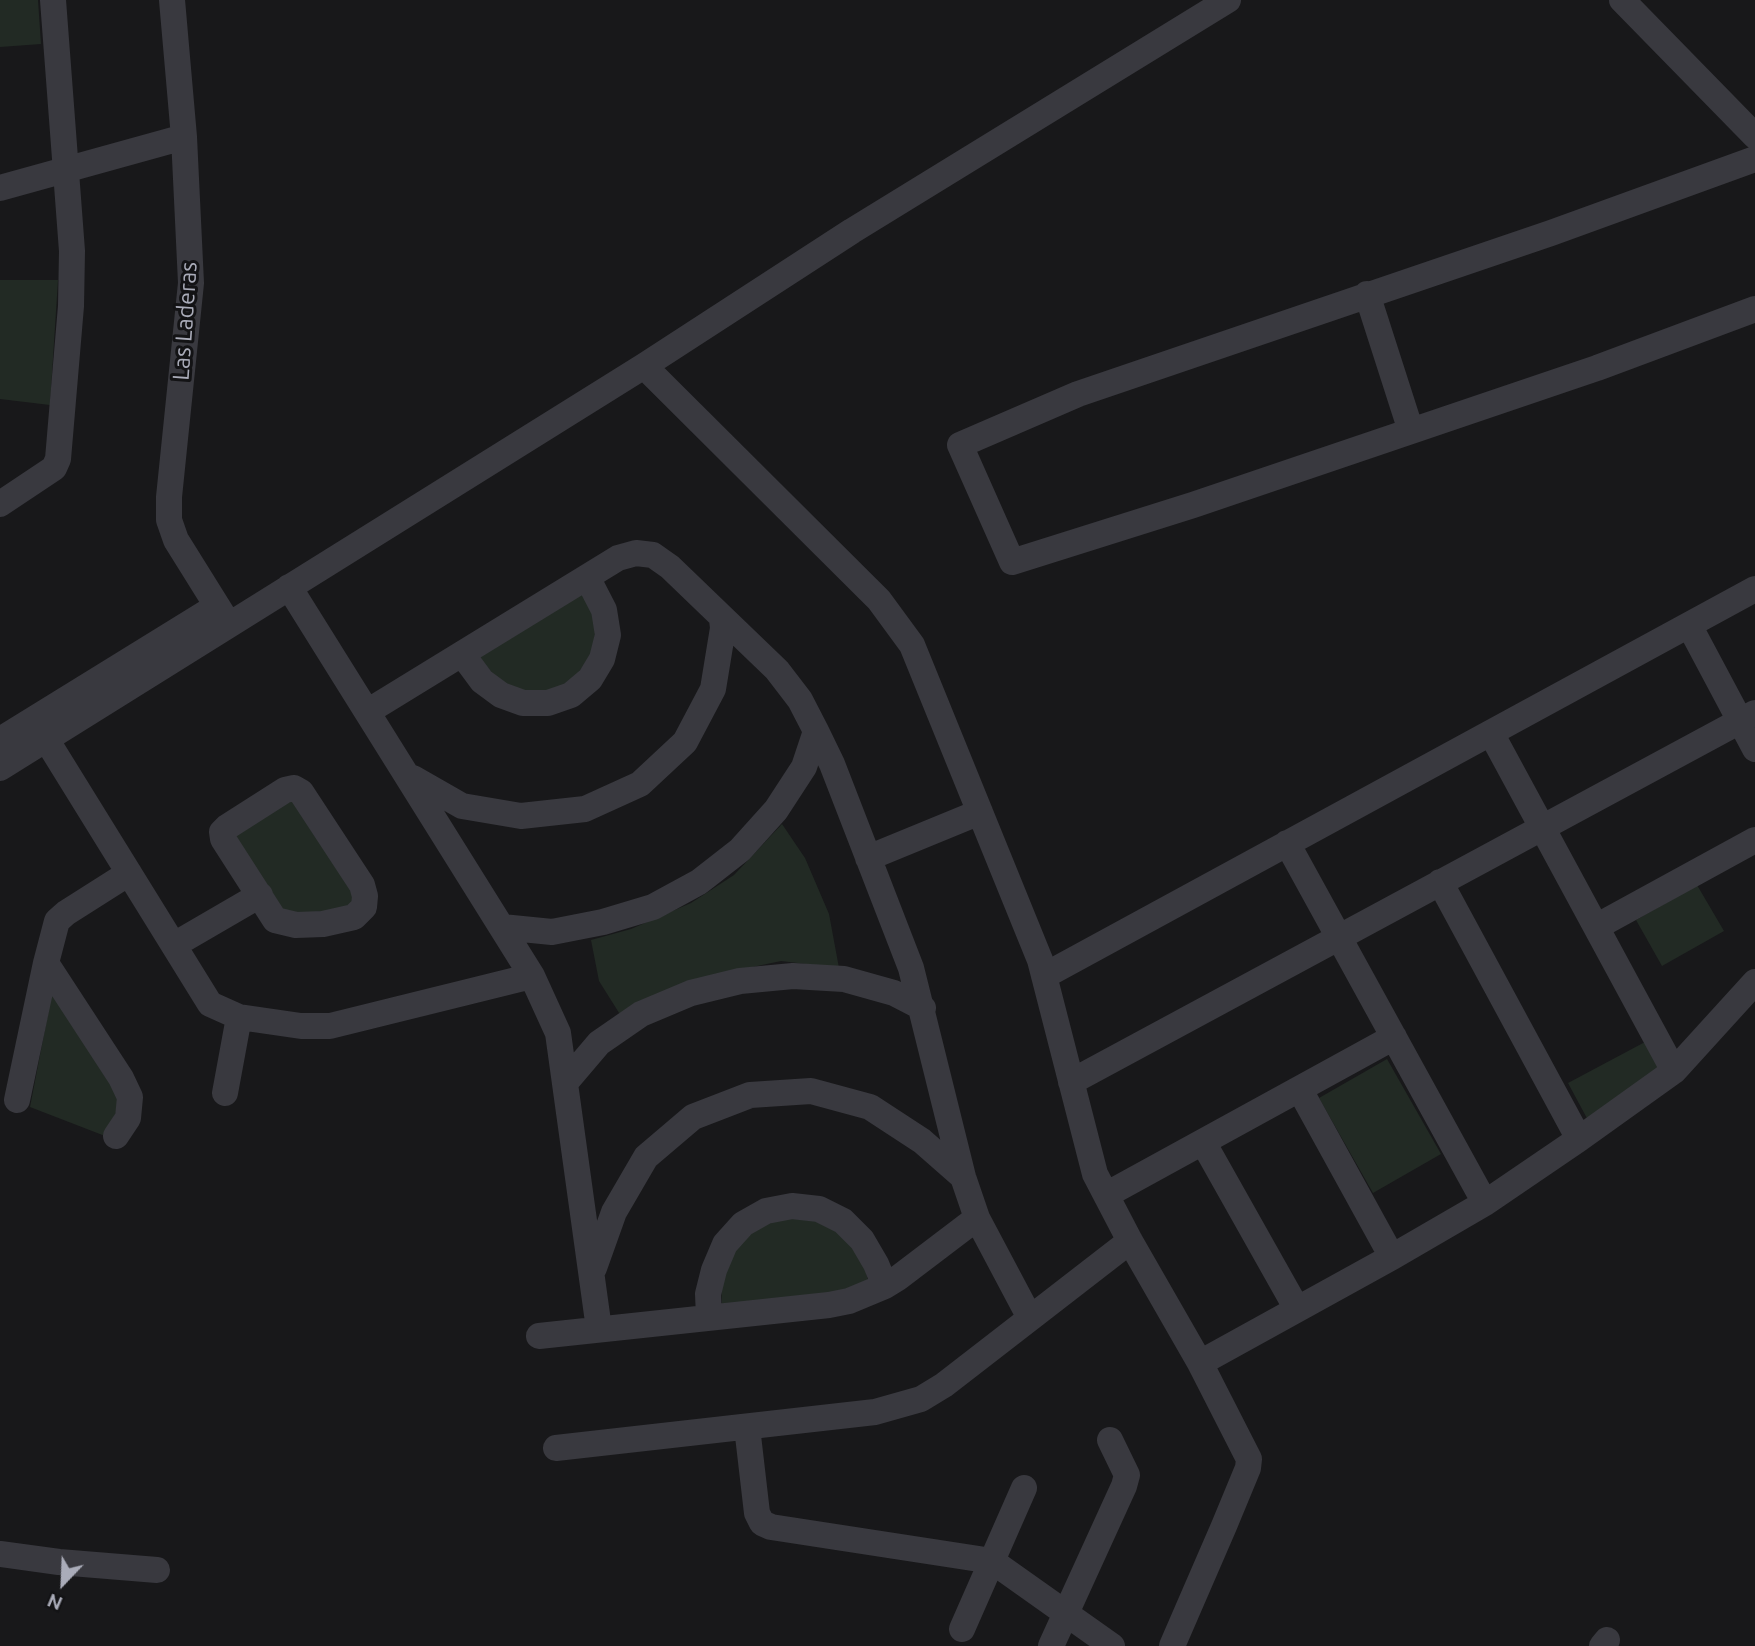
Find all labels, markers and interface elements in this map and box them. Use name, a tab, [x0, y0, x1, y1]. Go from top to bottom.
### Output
street label: Las Laderas	[167, 261, 203, 381]
north arrow	[28, 1548, 98, 1618]
text: N	[44, 1589, 66, 1615]

